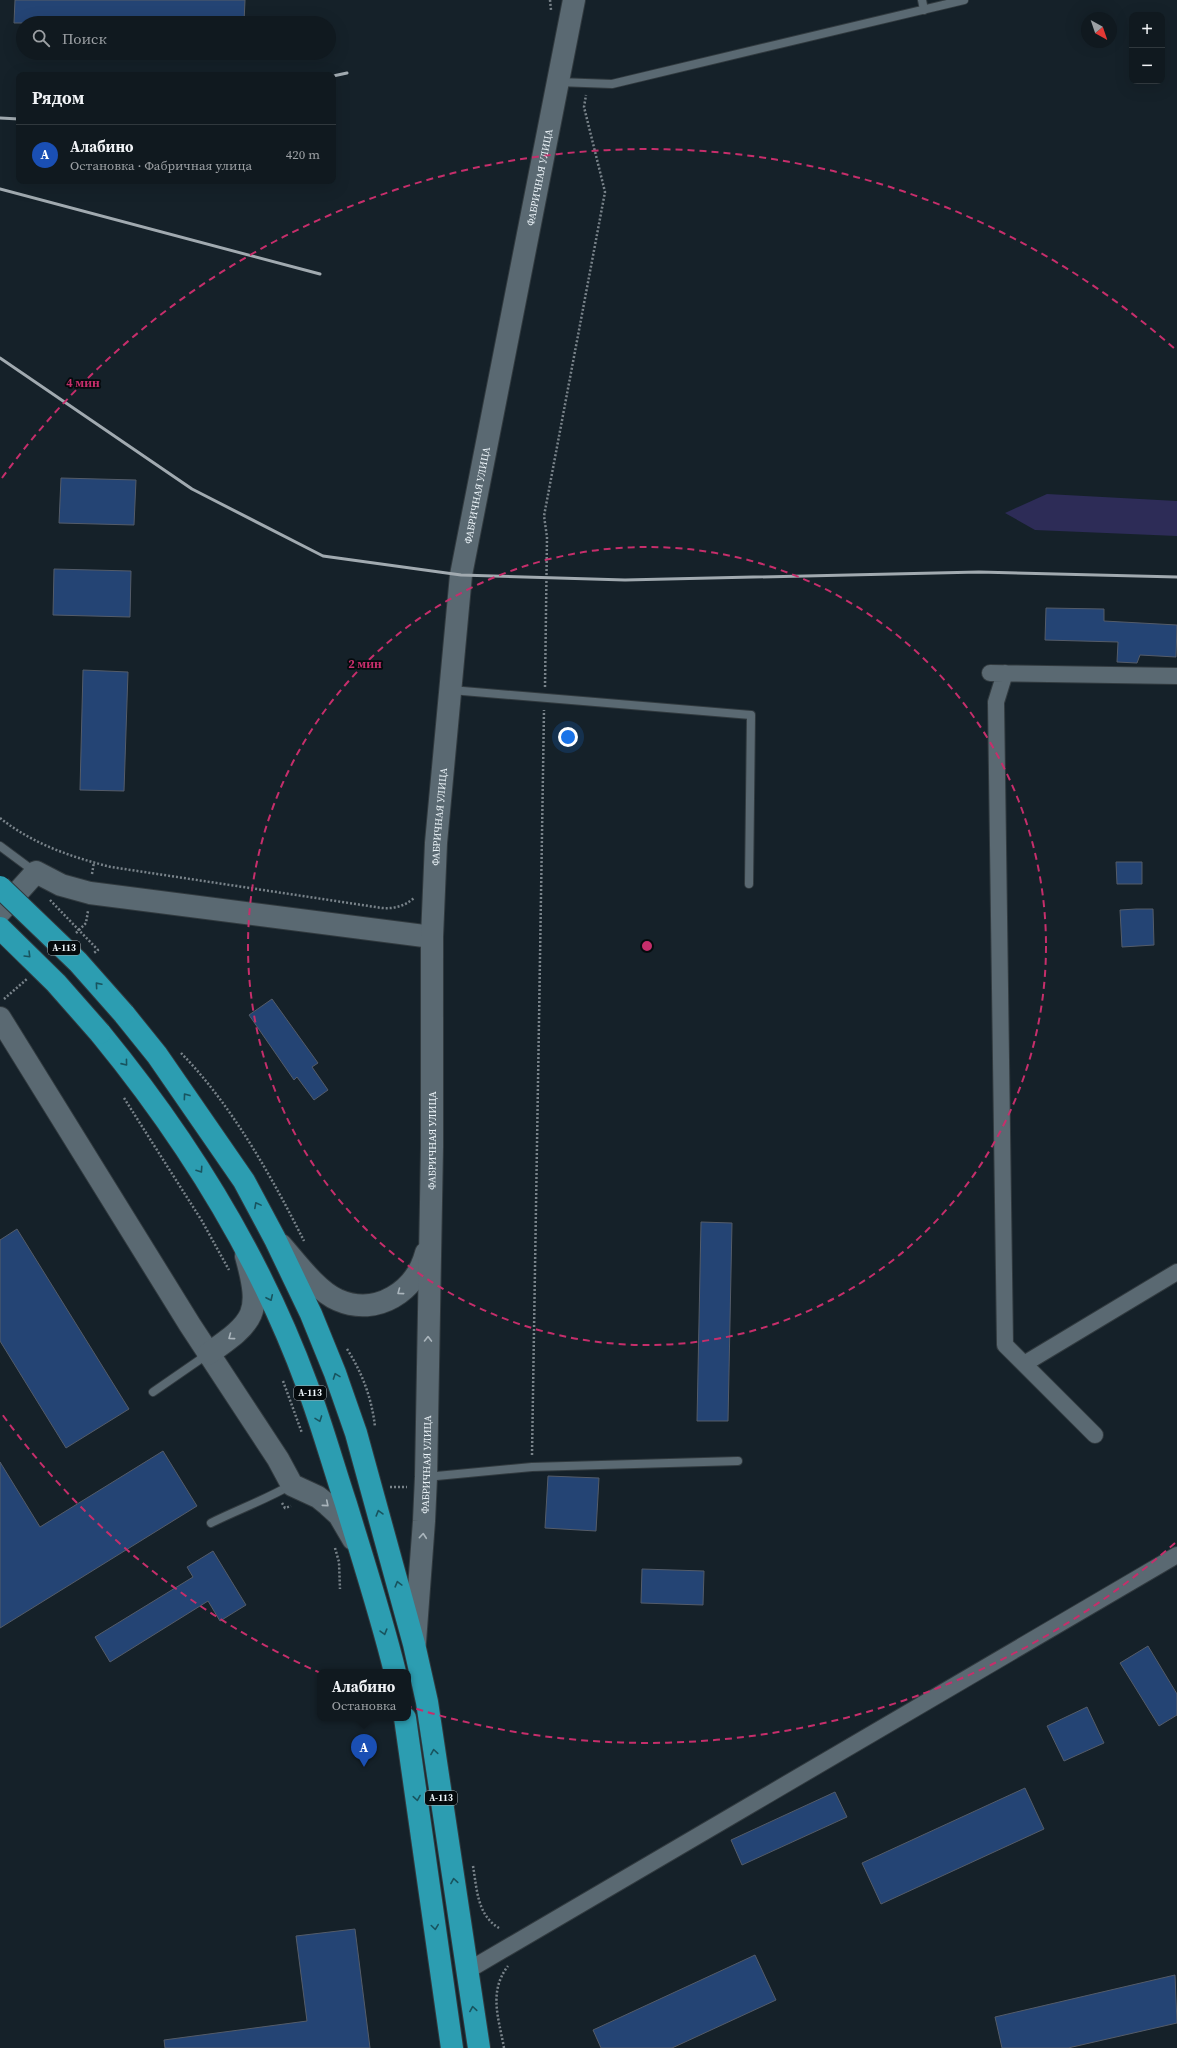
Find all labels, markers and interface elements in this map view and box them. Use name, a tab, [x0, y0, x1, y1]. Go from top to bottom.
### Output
north arrow	[1081, 12, 1117, 48]
map controls	[1129, 12, 1165, 84]
button: +	[1129, 12, 1165, 48]
search box	[16, 16, 336, 60]
icon: search	[30, 27, 52, 49]
text: Поиск	[62, 28, 107, 49]
button: −	[1129, 48, 1165, 84]
text: Рядом	[32, 86, 84, 110]
street label: ФАБРИЧНАЯ УЛИЦА	[523, 127, 555, 227]
text: Алабино	[70, 136, 134, 157]
text: A	[41, 146, 49, 163]
text: 420 m	[286, 146, 320, 163]
text: Остановка · Фабричная улица	[70, 157, 252, 174]
text: 4 мин	[66, 375, 100, 391]
street label: ФАБРИЧНАЯ УЛИЦА	[461, 445, 493, 545]
text: 2 мин	[348, 656, 382, 672]
your location	[558, 727, 578, 747]
street label: ФАБРИЧНАЯ УЛИЦА	[429, 767, 450, 866]
centre of rings	[640, 939, 654, 953]
road number: А-113	[48, 941, 80, 955]
one-way arrow	[23, 950, 31, 958]
one-way arrow	[95, 982, 102, 989]
one-way arrow	[121, 1059, 128, 1066]
street label: ФАБРИЧНАЯ УЛИЦА	[425, 1091, 439, 1190]
one-way arrow	[184, 1093, 191, 1100]
one-way arrow	[195, 1166, 203, 1173]
one-way arrow	[254, 1202, 261, 1209]
one-way arrow	[398, 1287, 405, 1294]
one-way arrow	[265, 1294, 273, 1302]
one-way arrow	[229, 1333, 236, 1340]
one-way arrow	[424, 1336, 432, 1342]
one-way arrow	[332, 1372, 340, 1379]
road number: А-113	[294, 1386, 326, 1400]
one-way arrow	[315, 1415, 323, 1422]
street label: ФАБРИЧНАЯ УЛИЦА	[418, 1415, 434, 1514]
one-way arrow	[321, 1499, 329, 1506]
one-way arrow	[375, 1510, 384, 1517]
one-way arrow	[419, 1533, 428, 1539]
one-way arrow	[394, 1581, 403, 1588]
one-way arrow	[379, 1628, 388, 1635]
popup	[317, 1669, 411, 1721]
text: Алабино	[332, 1676, 395, 1697]
text: Остановка	[332, 1697, 396, 1714]
pin: A	[351, 1734, 377, 1767]
one-way arrow	[430, 1749, 439, 1755]
road number: А-113	[425, 1791, 457, 1805]
one-way arrow	[412, 1795, 421, 1801]
one-way arrow	[450, 1878, 459, 1884]
one-way arrow	[430, 1924, 439, 1930]
one-way arrow	[469, 2006, 478, 2013]

